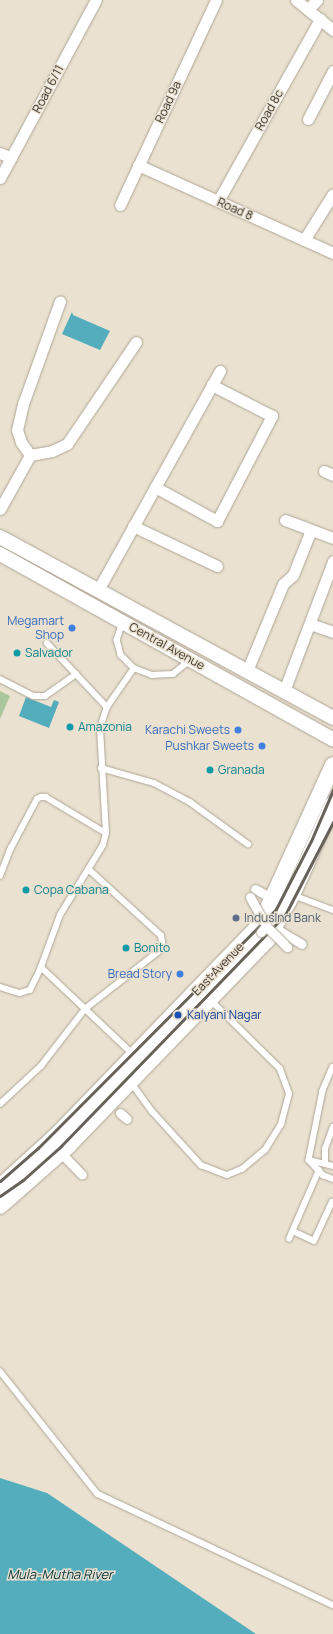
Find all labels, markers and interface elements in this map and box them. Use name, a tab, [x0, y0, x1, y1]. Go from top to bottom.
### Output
street label: Road 6/11	[29, 63, 67, 115]
street label: Road 9a	[152, 79, 184, 125]
street label: Road 8c	[252, 87, 286, 133]
street label: Road 8	[215, 195, 255, 223]
place label: Megamart Shop	[7, 614, 64, 642]
street label: Central Avenue	[127, 619, 207, 673]
marker: Megamart Shop	[67, 623, 77, 633]
place label: Salvador	[25, 646, 73, 660]
marker: Salvador	[12, 648, 22, 658]
place label: Amazonia	[78, 720, 132, 734]
marker: Amazonia	[65, 722, 75, 732]
place label: Karachi Sweets	[145, 723, 230, 737]
marker: Karachi Sweets	[233, 725, 243, 735]
place label: Pushkar Sweets	[165, 739, 254, 753]
marker: Pushkar Sweets	[257, 741, 267, 751]
place label: Granada	[218, 763, 265, 777]
marker: Granada	[205, 765, 215, 775]
place label: Copa Cabana	[34, 883, 109, 897]
marker: Copa Cabana	[21, 885, 31, 895]
place label: IndusInd Bank	[244, 911, 321, 925]
marker: IndusInd Bank	[231, 913, 241, 923]
street label: East Avenue	[189, 940, 247, 998]
place label: Bonito	[134, 941, 170, 955]
marker: Bonito	[121, 943, 131, 953]
place label: Bread Story	[108, 967, 172, 981]
marker: Bread Story	[175, 969, 185, 979]
place label: Kalyani Nagar	[187, 1008, 262, 1022]
marker: Kalyani Nagar	[172, 1009, 184, 1021]
water label: Mula-Mutha River	[7, 1566, 113, 1582]

